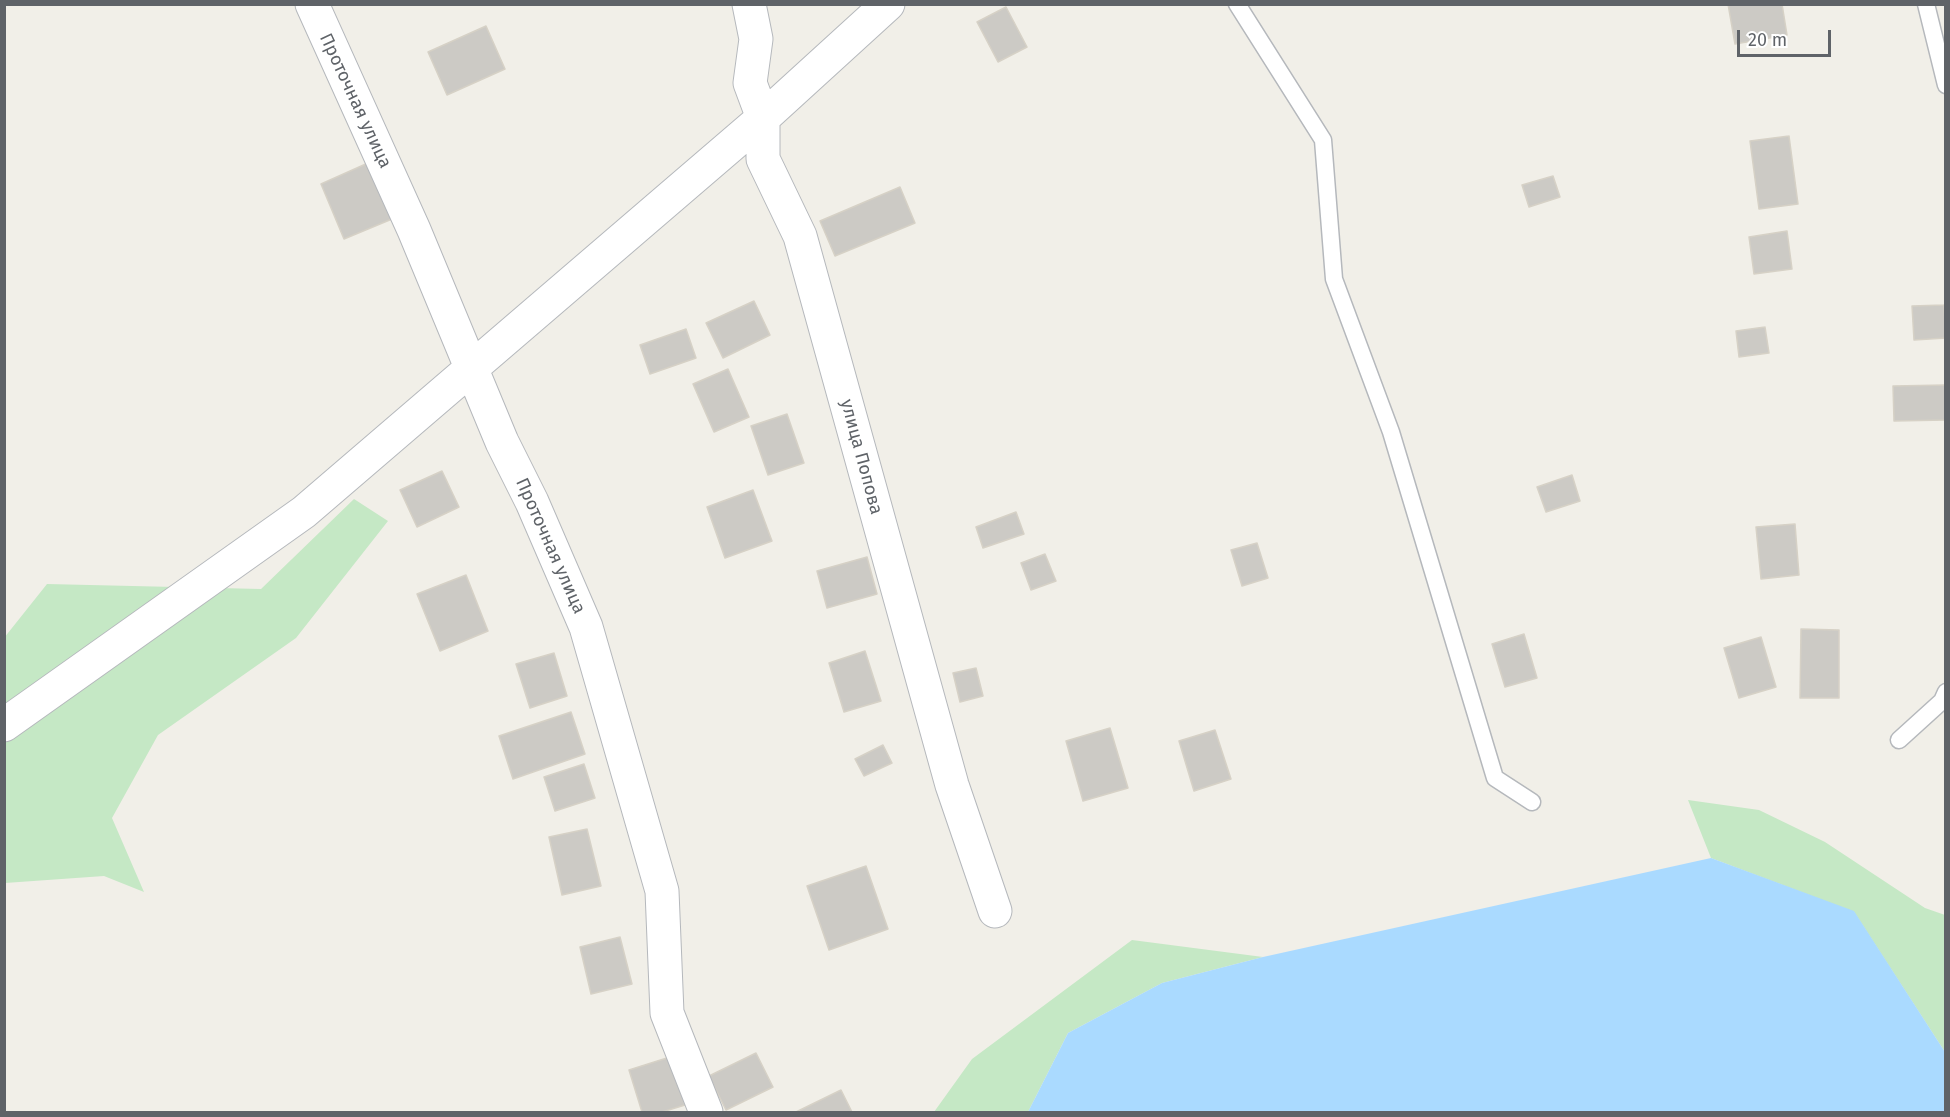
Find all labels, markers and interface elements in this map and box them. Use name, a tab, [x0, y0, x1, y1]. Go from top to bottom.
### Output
scale bar	[1740, 18, 1834, 56]
text: 20 m	[1748, 29, 1787, 51]
street label: Проточная улица	[314, 30, 396, 172]
street label: улица Попова	[835, 397, 887, 517]
street label: Проточная улица	[510, 475, 590, 617]

